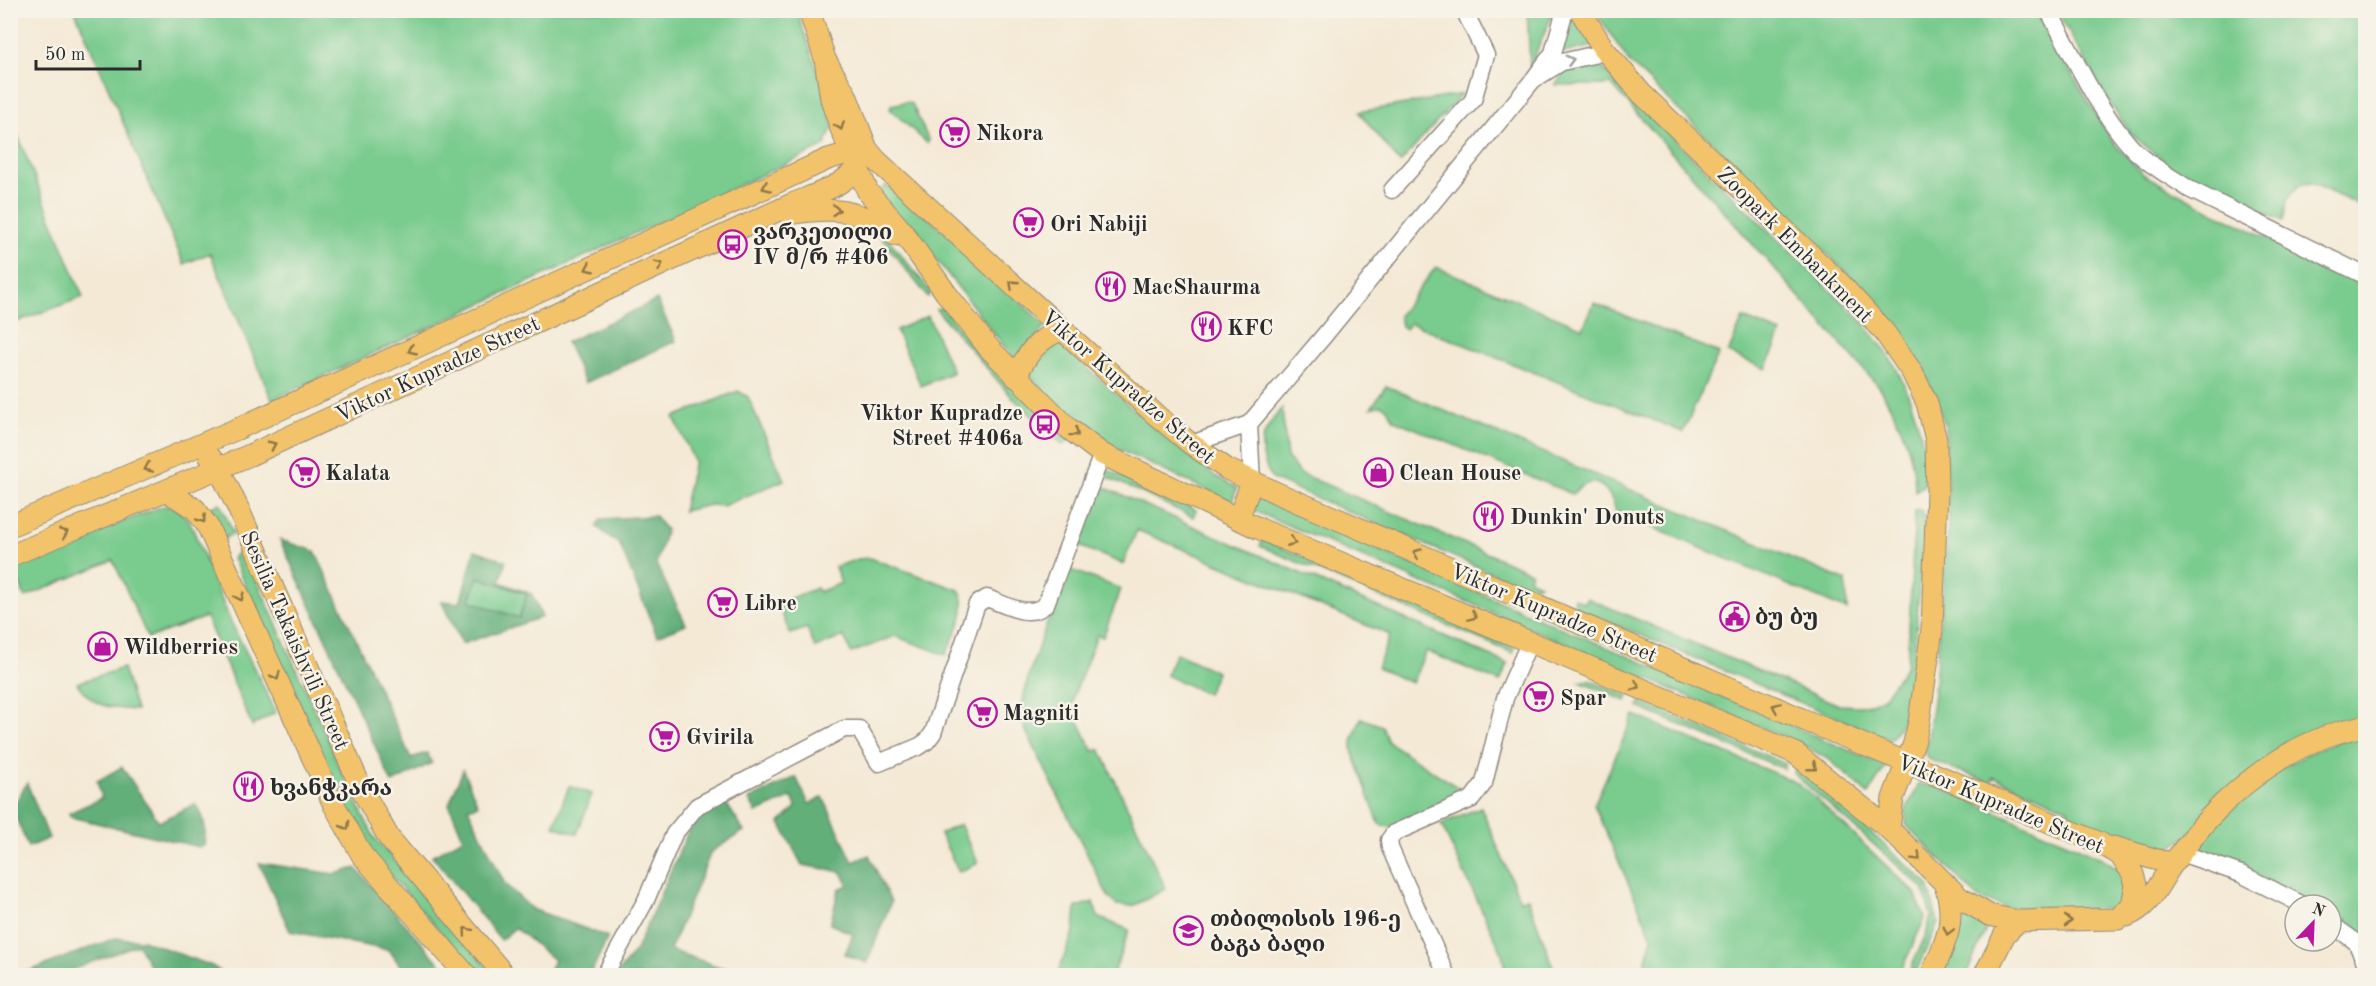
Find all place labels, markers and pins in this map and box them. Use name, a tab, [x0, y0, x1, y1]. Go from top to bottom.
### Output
supermarket icon: Nikora	[939, 116, 971, 148]
place label: Nikora	[976, 123, 1043, 145]
supermarket icon: Ori Nabiji	[1013, 207, 1045, 239]
place label: Ori Nabiji	[1050, 214, 1148, 236]
place label: ვარკეთილი IV მ/რ #406	[753, 222, 892, 269]
bus stop icon: ვარკეთილი IV მ/რ #406	[716, 228, 748, 260]
restaurant icon: MacShaurma	[1095, 270, 1127, 302]
place label: MacShaurma	[1132, 277, 1261, 299]
restaurant icon: KFC	[1190, 311, 1222, 343]
place label: KFC	[1227, 318, 1273, 340]
place label: Viktor Kupradze Street #406a	[860, 403, 1023, 450]
bus stop icon: Viktor Kupradze Street #406a	[1028, 409, 1060, 441]
supermarket icon: Kalata	[288, 456, 320, 488]
shop icon: Clean House	[1362, 456, 1394, 488]
place label: Kalata	[325, 463, 390, 485]
place label: Clean House	[1399, 463, 1521, 485]
restaurant icon: Dunkin' Donuts	[1473, 500, 1505, 532]
place label: Dunkin' Donuts	[1510, 507, 1664, 529]
supermarket icon: Libre	[707, 586, 739, 618]
place label: Libre	[744, 593, 797, 615]
public building icon: ბუ ბუ	[1718, 600, 1750, 632]
place label: ბუ ბუ	[1755, 607, 1818, 630]
shop icon: Wildberries	[86, 630, 118, 662]
place label: Wildberries	[123, 637, 238, 659]
supermarket icon: Spar	[1523, 681, 1555, 713]
place label: Spar	[1560, 688, 1606, 710]
supermarket icon: Magniti	[966, 696, 998, 728]
place label: Magniti	[1003, 703, 1079, 725]
supermarket icon: Gvirila	[649, 720, 681, 752]
place label: Gvirila	[686, 727, 754, 749]
restaurant icon: ხვანჭკარა	[233, 771, 265, 803]
place label: ხვანჭკარა	[270, 777, 392, 801]
place label: თბილისის 196-ე ბაგა ბაღი	[1210, 909, 1401, 957]
school or university icon: თბილისის 196-ე ბაგა ბაღი	[1173, 915, 1205, 947]

